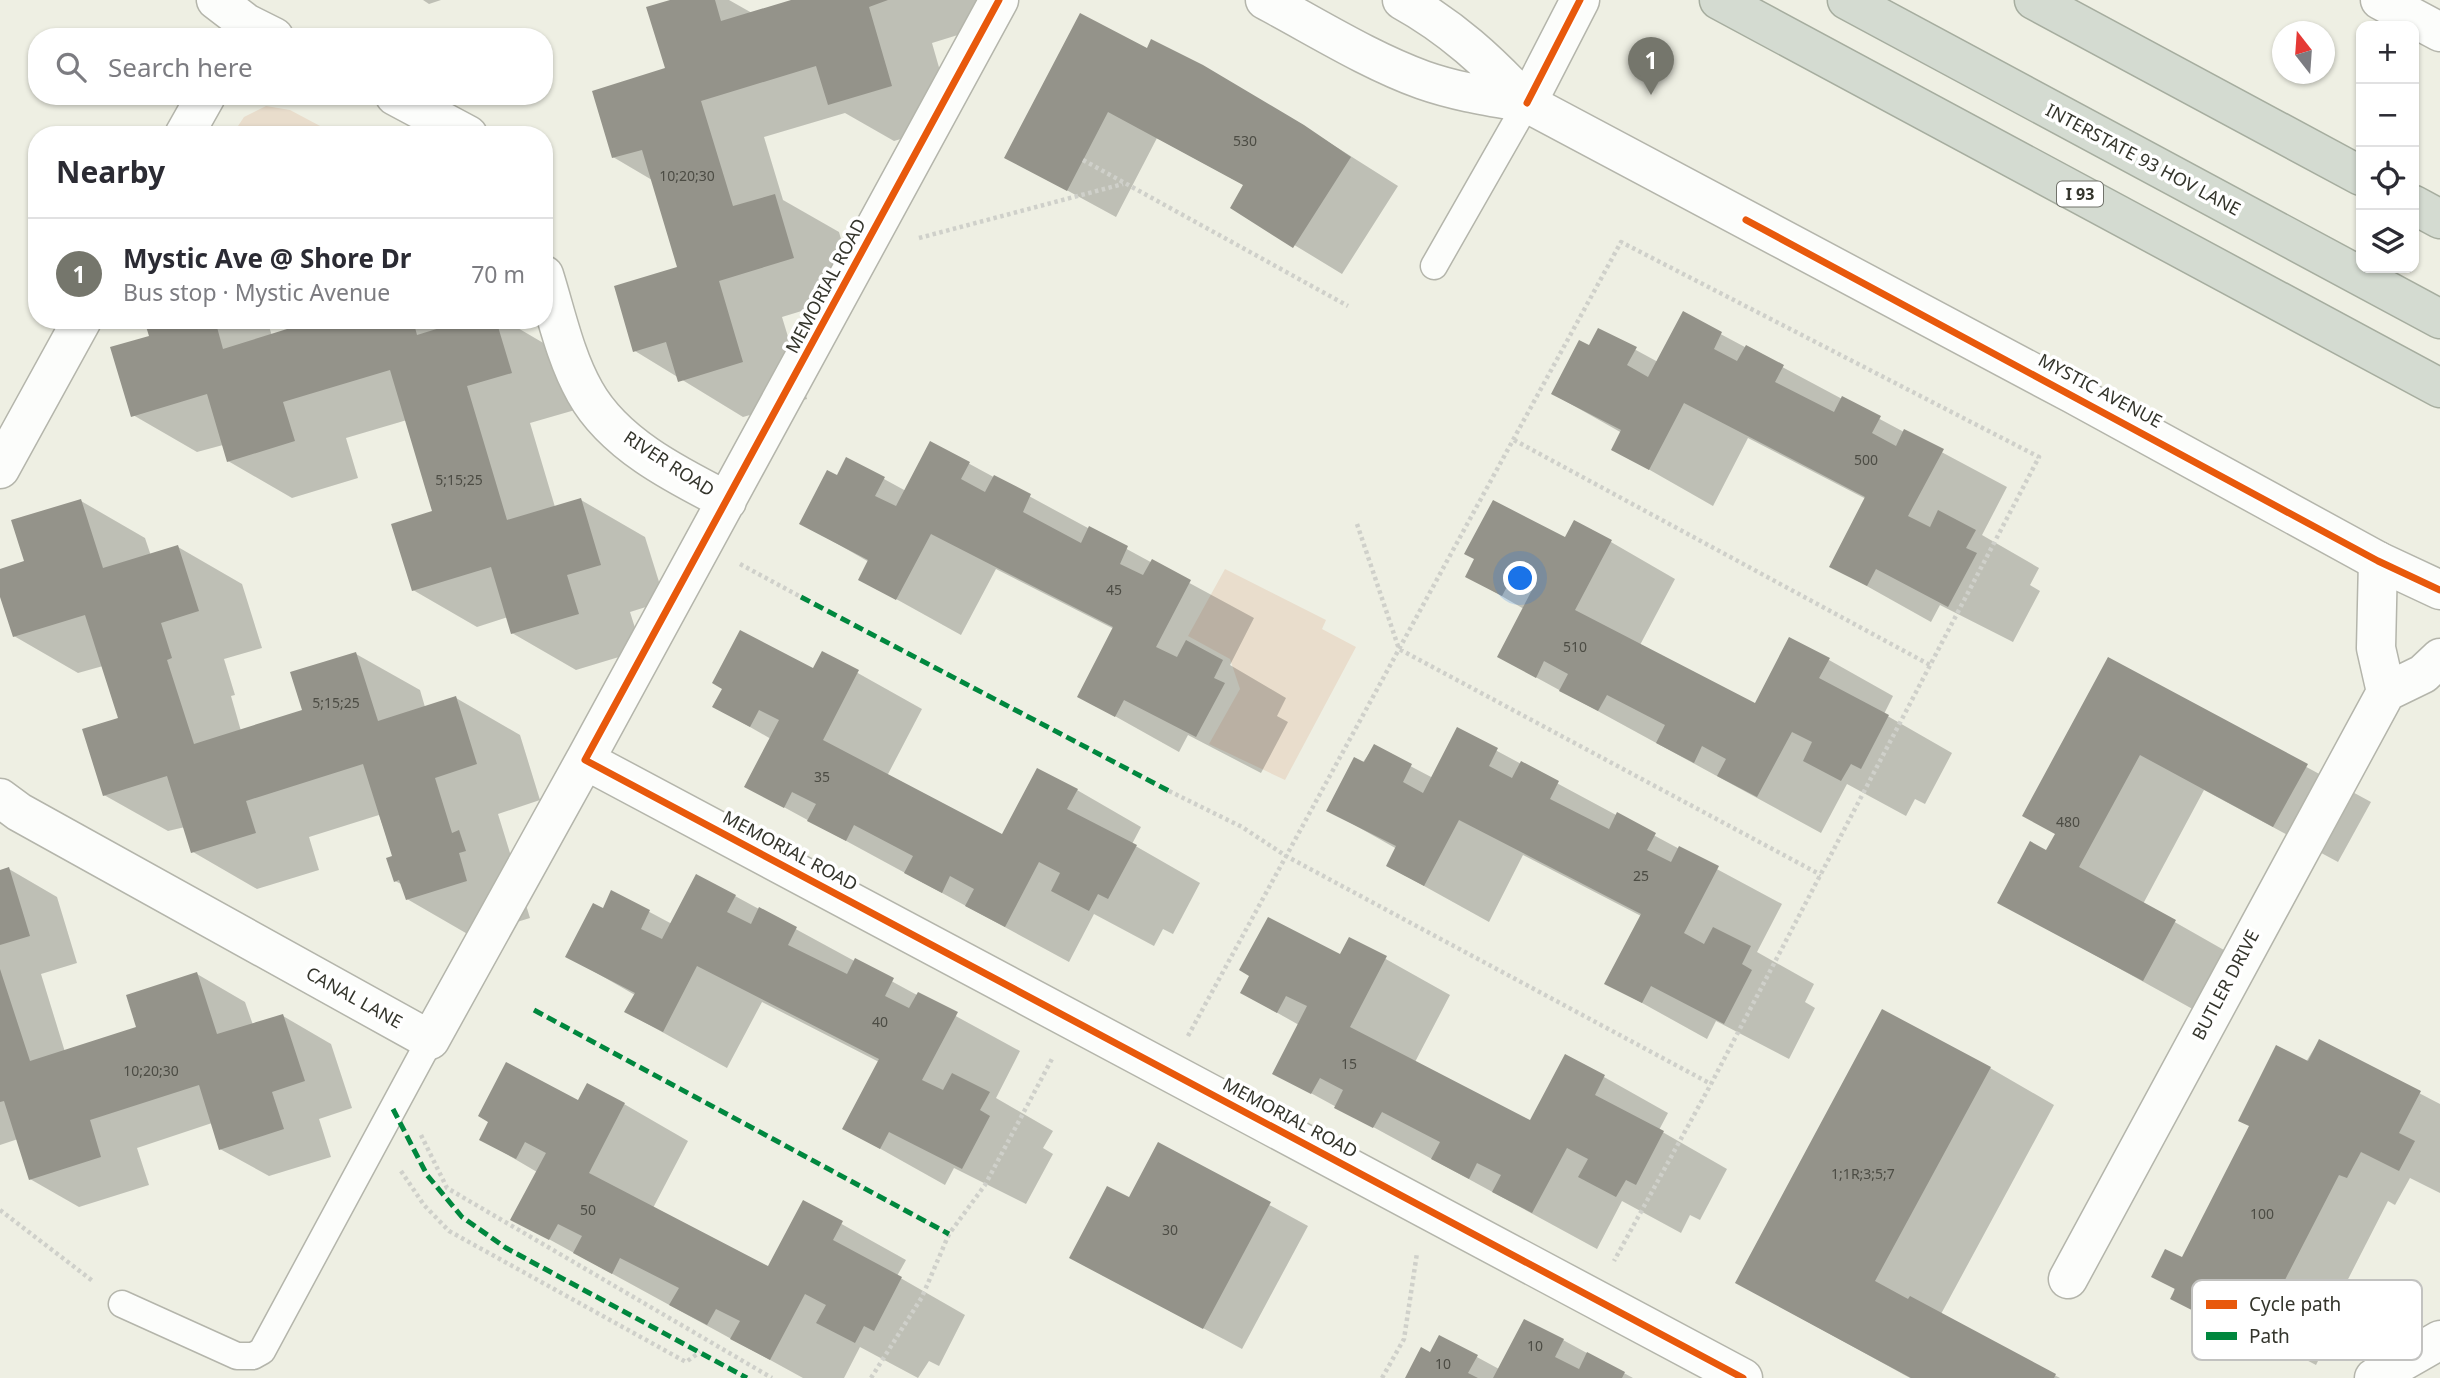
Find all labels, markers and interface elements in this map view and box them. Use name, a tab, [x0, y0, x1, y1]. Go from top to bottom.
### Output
north arrow	[2272, 21, 2335, 84]
map controls	[2356, 21, 2419, 273]
button: +	[2356, 21, 2419, 84]
search box	[28, 28, 553, 105]
pin: 1	[1628, 37, 1674, 95]
icon: search	[52, 48, 90, 86]
text: Search here	[108, 49, 253, 85]
button: −	[2356, 84, 2419, 147]
street label: INTERSTATE 93 HOV LANE	[2042, 98, 2245, 221]
house number: 530	[1233, 131, 1257, 150]
button: locate	[2356, 147, 2419, 210]
text: Nearby	[56, 151, 165, 192]
house number: 10;20;30	[659, 166, 715, 185]
road number: I 93	[2057, 182, 2103, 206]
button: layers	[2356, 210, 2419, 273]
street label: MEMORIAL ROAD	[780, 214, 871, 357]
text: Mystic Ave @ Shore Dr	[123, 240, 411, 276]
text: 1	[72, 258, 86, 290]
text: 70 m	[471, 258, 525, 290]
text: Bus stop · Mystic Avenue	[123, 276, 390, 308]
street label: MYSTIC AVENUE	[2034, 347, 2167, 433]
street label: RIVER ROAD	[620, 425, 719, 501]
house number: 500	[1854, 450, 1878, 469]
house number: 5;15;25	[435, 470, 483, 489]
your location	[1503, 561, 1537, 595]
house number: 45	[1106, 580, 1122, 599]
house number: 510	[1563, 637, 1587, 656]
house number: 5;15;25	[312, 693, 360, 712]
house number: 35	[814, 767, 830, 786]
street label: MEMORIAL ROAD	[719, 805, 862, 896]
house number: 480	[2056, 812, 2080, 831]
house number: 25	[1633, 866, 1649, 885]
street label: BUTLER DRIVE	[2186, 925, 2264, 1044]
street label: CANAL LANE	[302, 961, 407, 1034]
house number: 40	[872, 1012, 888, 1031]
house number: 15	[1341, 1054, 1357, 1073]
house number: 10;20;30	[123, 1061, 179, 1080]
street label: MEMORIAL ROAD	[1219, 1072, 1362, 1163]
house number: 1;1R;3;5;7	[1831, 1164, 1895, 1183]
house number: 50	[580, 1200, 596, 1219]
house number: 100	[2250, 1204, 2274, 1223]
house number: 30	[1162, 1220, 1178, 1239]
legend	[2192, 1280, 2422, 1360]
text: Cycle path	[2249, 1291, 2341, 1317]
text: Path	[2249, 1323, 2290, 1349]
house number: 10	[1527, 1336, 1543, 1355]
house number: 10	[1435, 1354, 1451, 1373]

